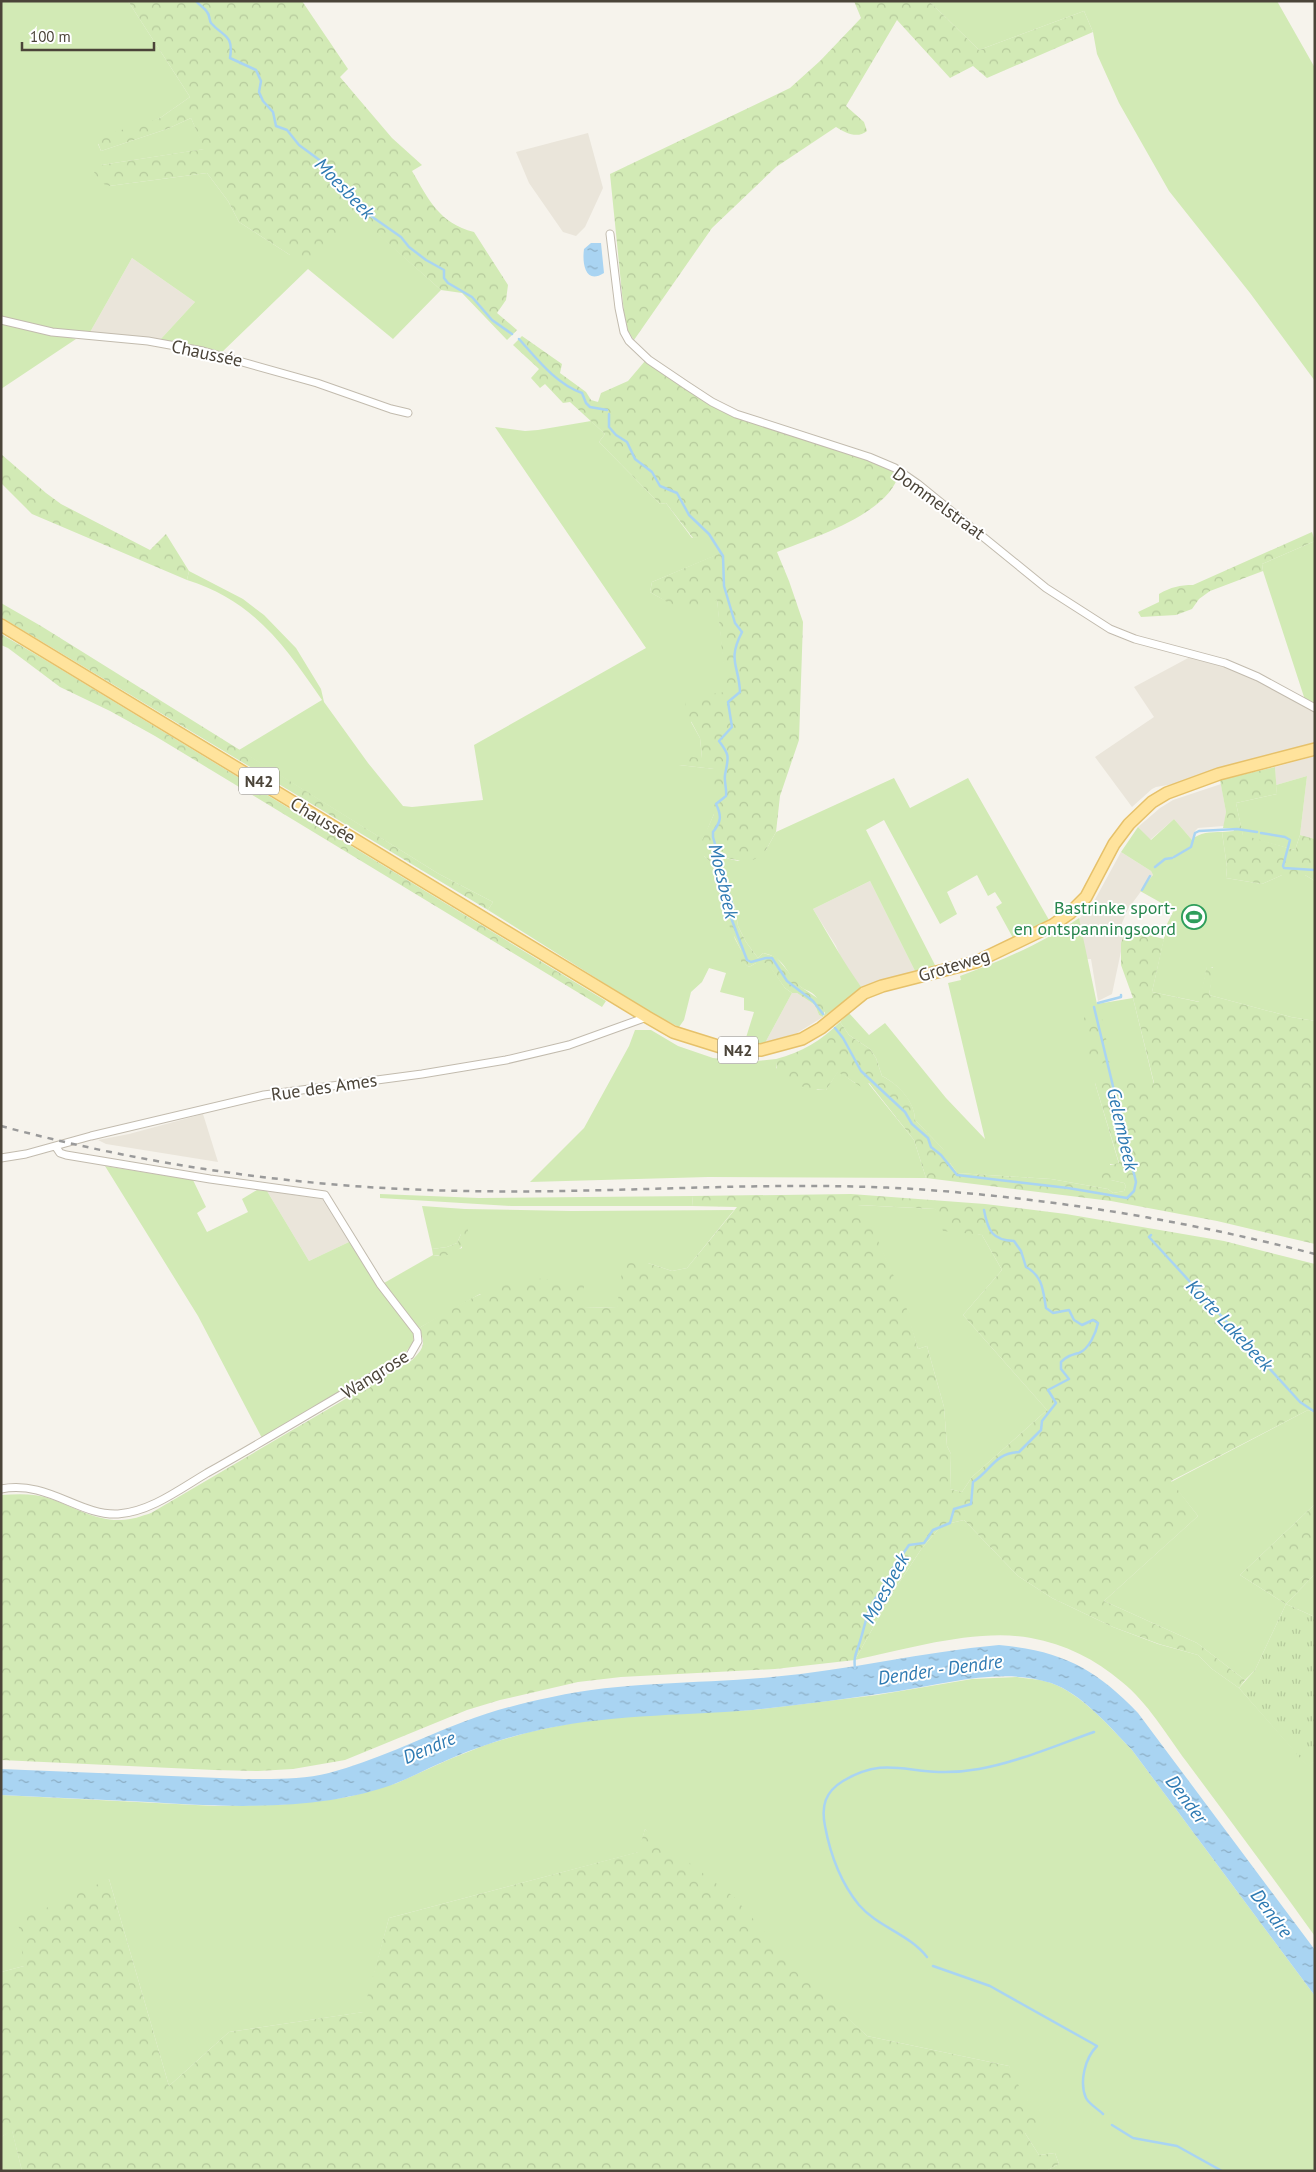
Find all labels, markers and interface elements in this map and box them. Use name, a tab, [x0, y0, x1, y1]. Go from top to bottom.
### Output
scale bar	[22, 20, 155, 52]
text: 100 m	[30, 27, 71, 46]
water label: Moesbeek	[310, 152, 381, 225]
street label: Chaussée	[169, 334, 245, 372]
street label: Dommelstraat	[888, 462, 990, 544]
road number: N42	[239, 768, 279, 794]
street label: Chaussée	[286, 792, 360, 848]
water label: Moesbeek	[704, 841, 745, 922]
place label: Bastrinke sport- en ontspanningsoord	[1014, 896, 1176, 940]
sports icon: Bastrinke sport- en ontspanningsoord	[1181, 904, 1207, 930]
street label: Groteweg	[916, 943, 992, 987]
road number: N42	[718, 1036, 758, 1064]
street label: Rue des Ames	[270, 1068, 378, 1106]
water label: Gelembeek	[1102, 1085, 1145, 1174]
water label: Korte Lakebeek	[1181, 1274, 1280, 1377]
street label: Wangrose	[337, 1344, 413, 1404]
water label: Moesbeek	[856, 1548, 915, 1627]
water label: Dender - Dendre	[876, 1648, 1004, 1690]
water label: Dendre	[399, 1725, 459, 1769]
water label: Dender	[1161, 1770, 1214, 1830]
water label: Dendre	[1246, 1884, 1298, 1942]

